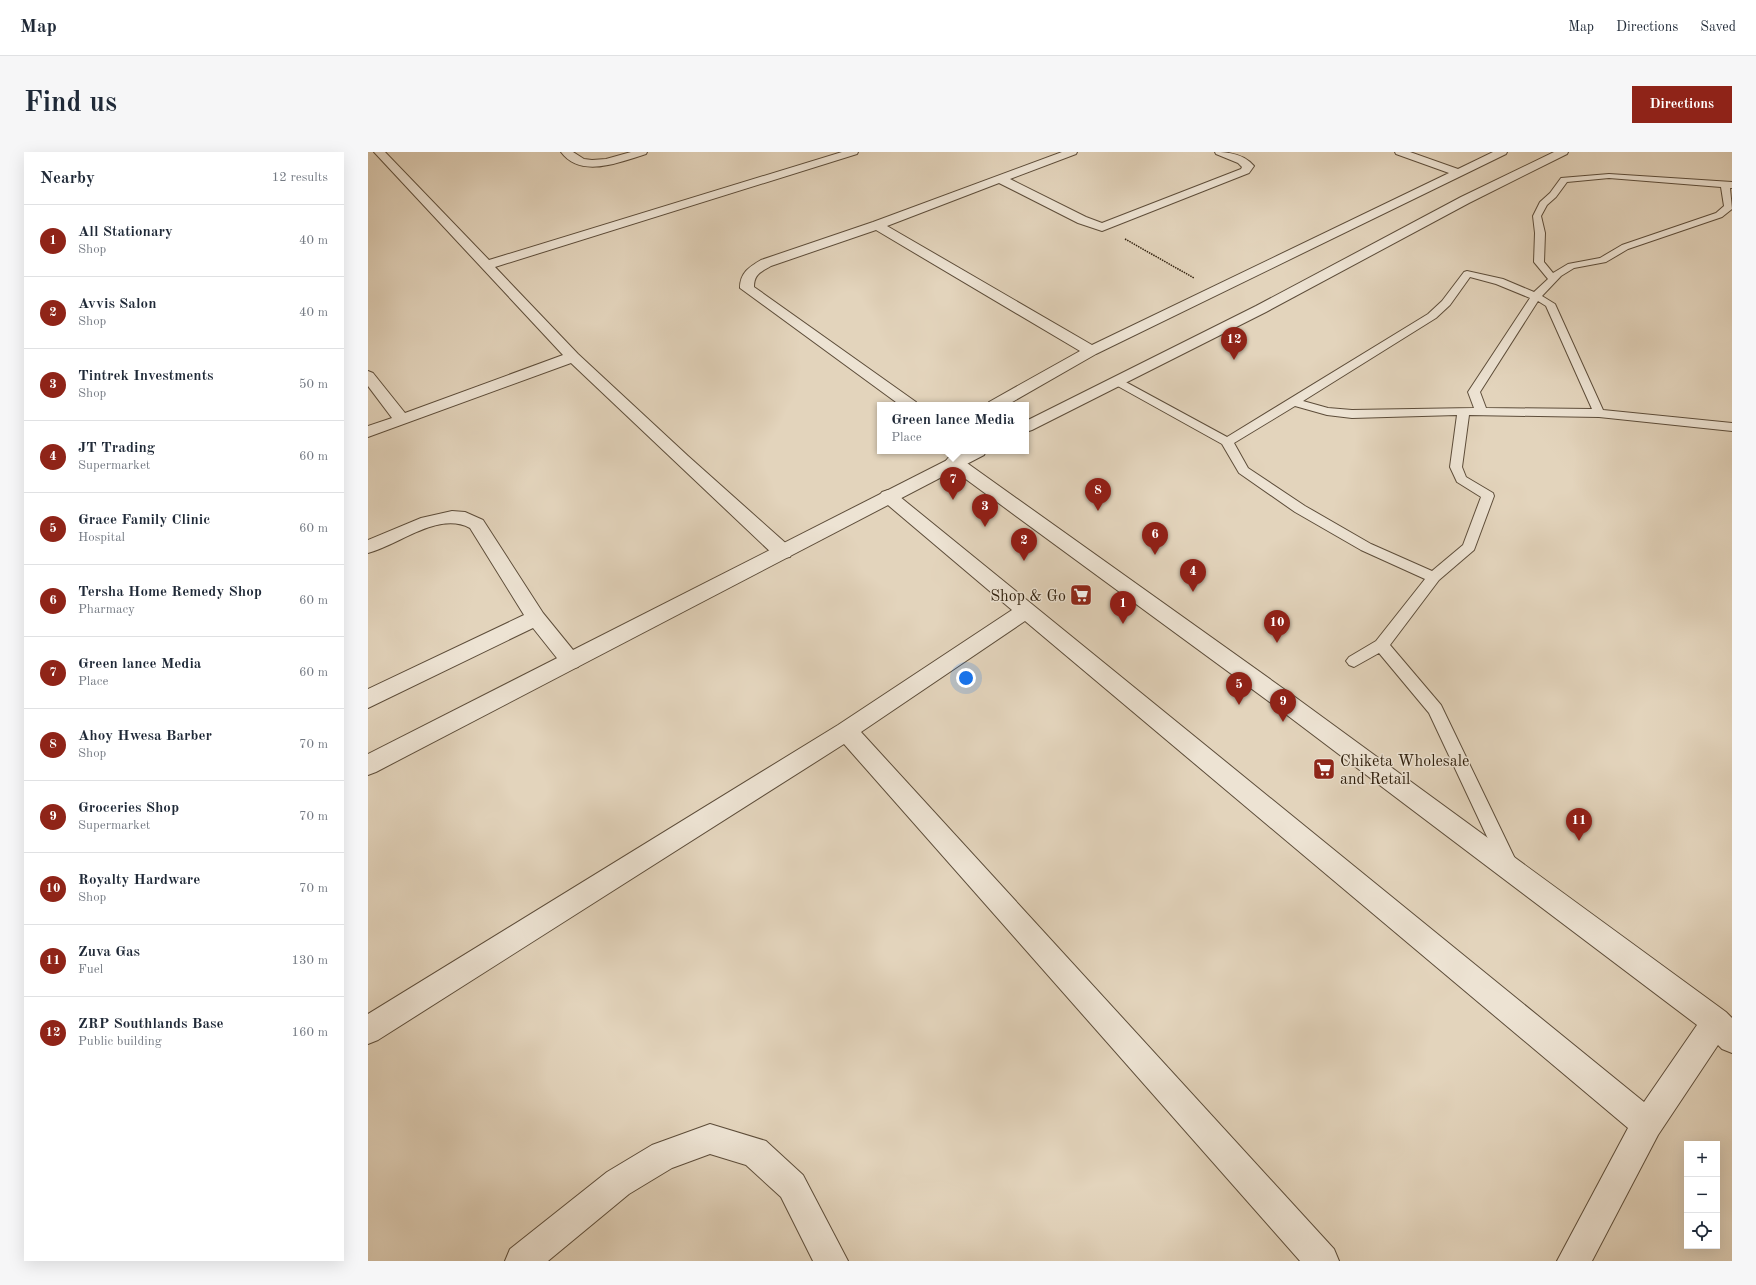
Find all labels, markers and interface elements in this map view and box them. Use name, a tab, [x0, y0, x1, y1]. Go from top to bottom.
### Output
text: Map	[20, 18, 57, 37]
text: Map	[1568, 20, 1594, 34]
text: Directions	[1616, 20, 1678, 34]
text: Saved	[1700, 20, 1736, 34]
button: Directions	[1632, 86, 1732, 123]
text: Find us	[24, 90, 117, 118]
text: Nearby	[40, 170, 95, 187]
text: 12 results	[272, 171, 328, 184]
text: All Stationary	[78, 225, 173, 240]
text: 1	[49, 234, 57, 247]
text: 40 m	[299, 234, 328, 247]
text: Shop	[78, 243, 106, 256]
text: Avvis Salon	[78, 297, 156, 312]
text: 2	[49, 306, 57, 319]
text: 40 m	[299, 306, 328, 319]
text: Shop	[78, 315, 106, 328]
pin: 12	[1221, 327, 1247, 360]
text: Tintrek Investments	[78, 369, 214, 384]
text: 3	[49, 378, 57, 391]
text: 50 m	[299, 378, 328, 391]
text: Shop	[78, 387, 106, 400]
popup	[877, 402, 1029, 454]
text: Green lance Media	[891, 413, 1015, 428]
text: Place	[891, 431, 922, 444]
text: JT Trading	[78, 441, 155, 456]
text: 4	[49, 450, 57, 463]
text: 60 m	[299, 450, 328, 463]
text: Supermarket	[78, 459, 150, 472]
pin: 7	[940, 467, 966, 500]
pin: 8	[1085, 478, 1111, 511]
pin: 3	[972, 494, 998, 527]
text: Grace Family Clinic	[78, 513, 210, 528]
text: 5	[49, 522, 57, 535]
text: 60 m	[299, 522, 328, 535]
pin: 6	[1142, 522, 1168, 555]
pin: 2	[1011, 528, 1037, 561]
text: Hospital	[78, 531, 125, 544]
pin: 4	[1180, 559, 1206, 592]
supermarket icon: Shop & Go	[1068, 582, 1094, 608]
text: Tersha Home Remedy Shop	[78, 585, 262, 600]
place label: Shop & Go	[990, 589, 1066, 605]
pin: 1	[1110, 591, 1136, 624]
text: 6	[49, 594, 57, 607]
text: 60 m	[299, 594, 328, 607]
text: Pharmacy	[78, 603, 135, 616]
pin: 10	[1264, 610, 1290, 643]
text: Green lance Media	[78, 657, 201, 672]
text: 7	[49, 666, 57, 679]
text: 60 m	[299, 666, 328, 679]
your location	[956, 668, 976, 688]
pin: 5	[1226, 672, 1252, 705]
text: Place	[78, 675, 108, 688]
pin: 9	[1270, 689, 1296, 722]
text: Ahoy Hwesa Barber	[78, 729, 212, 744]
text: 8	[49, 738, 57, 751]
text: 70 m	[299, 738, 328, 751]
text: Shop	[78, 747, 106, 760]
place label: Chiketa Wholesale and Retail	[1340, 754, 1469, 788]
supermarket icon: Chiketa Wholesale and Retail	[1311, 756, 1337, 782]
text: Groceries Shop	[78, 801, 179, 816]
pin: 11	[1566, 808, 1592, 841]
text: 9	[49, 810, 57, 823]
text: 70 m	[299, 810, 328, 823]
text: Supermarket	[78, 819, 150, 832]
text: Royalty Hardware	[78, 873, 200, 888]
text: 10	[45, 882, 61, 895]
text: 70 m	[299, 882, 328, 895]
text: Shop	[78, 891, 106, 904]
text: Zuva Gas	[78, 945, 140, 960]
text: 11	[45, 954, 61, 967]
text: 130 m	[291, 954, 328, 967]
text: Fuel	[78, 963, 103, 976]
text: ZRP Southlands Base	[78, 1017, 224, 1032]
text: 12	[45, 1026, 61, 1039]
text: 160 m	[291, 1026, 328, 1039]
text: Public building	[78, 1035, 162, 1048]
map controls	[1684, 1141, 1720, 1249]
button: +	[1684, 1141, 1720, 1177]
button: −	[1684, 1177, 1720, 1213]
button: locate	[1684, 1213, 1720, 1249]

